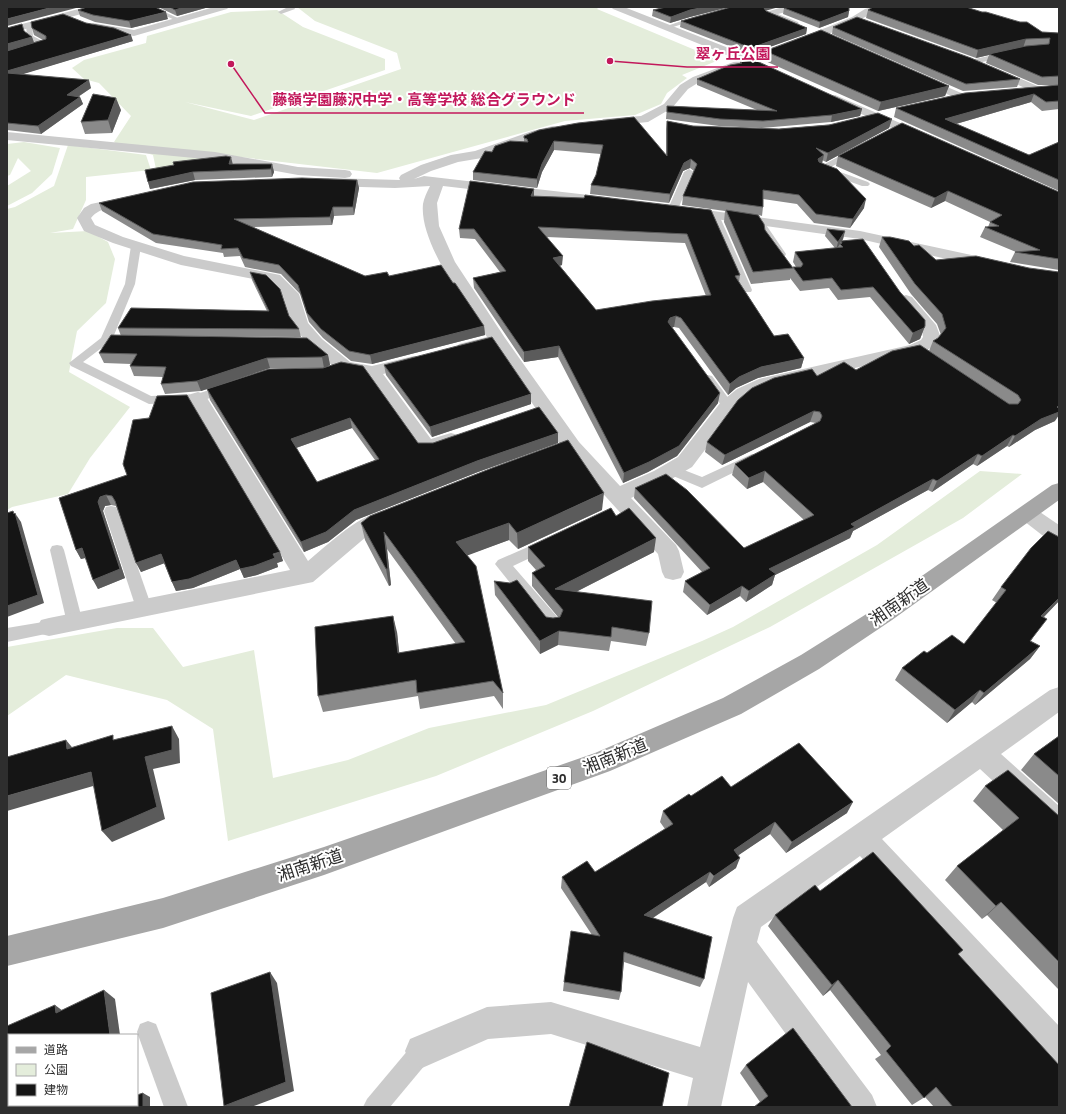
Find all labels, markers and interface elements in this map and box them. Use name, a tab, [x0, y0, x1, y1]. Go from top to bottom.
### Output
callout: 翠ヶ丘公園	[687, 40, 778, 67]
text: 翠ヶ丘公園	[695, 42, 771, 65]
callout: 藤嶺学園藤沢中学・高等学校 総合グラウンド	[265, 86, 584, 113]
text: 藤嶺学園藤沢中学・高等学校 総合グラウンド	[272, 88, 576, 111]
street label: 湘南新道	[864, 572, 934, 632]
street label: 湘南新道	[579, 731, 651, 781]
road number: 30	[547, 767, 571, 789]
street label: 湘南新道	[274, 842, 346, 888]
legend	[8, 1034, 138, 1106]
text: 道路	[44, 1040, 68, 1059]
text: 公園	[44, 1060, 68, 1079]
text: 建物	[44, 1080, 68, 1099]

